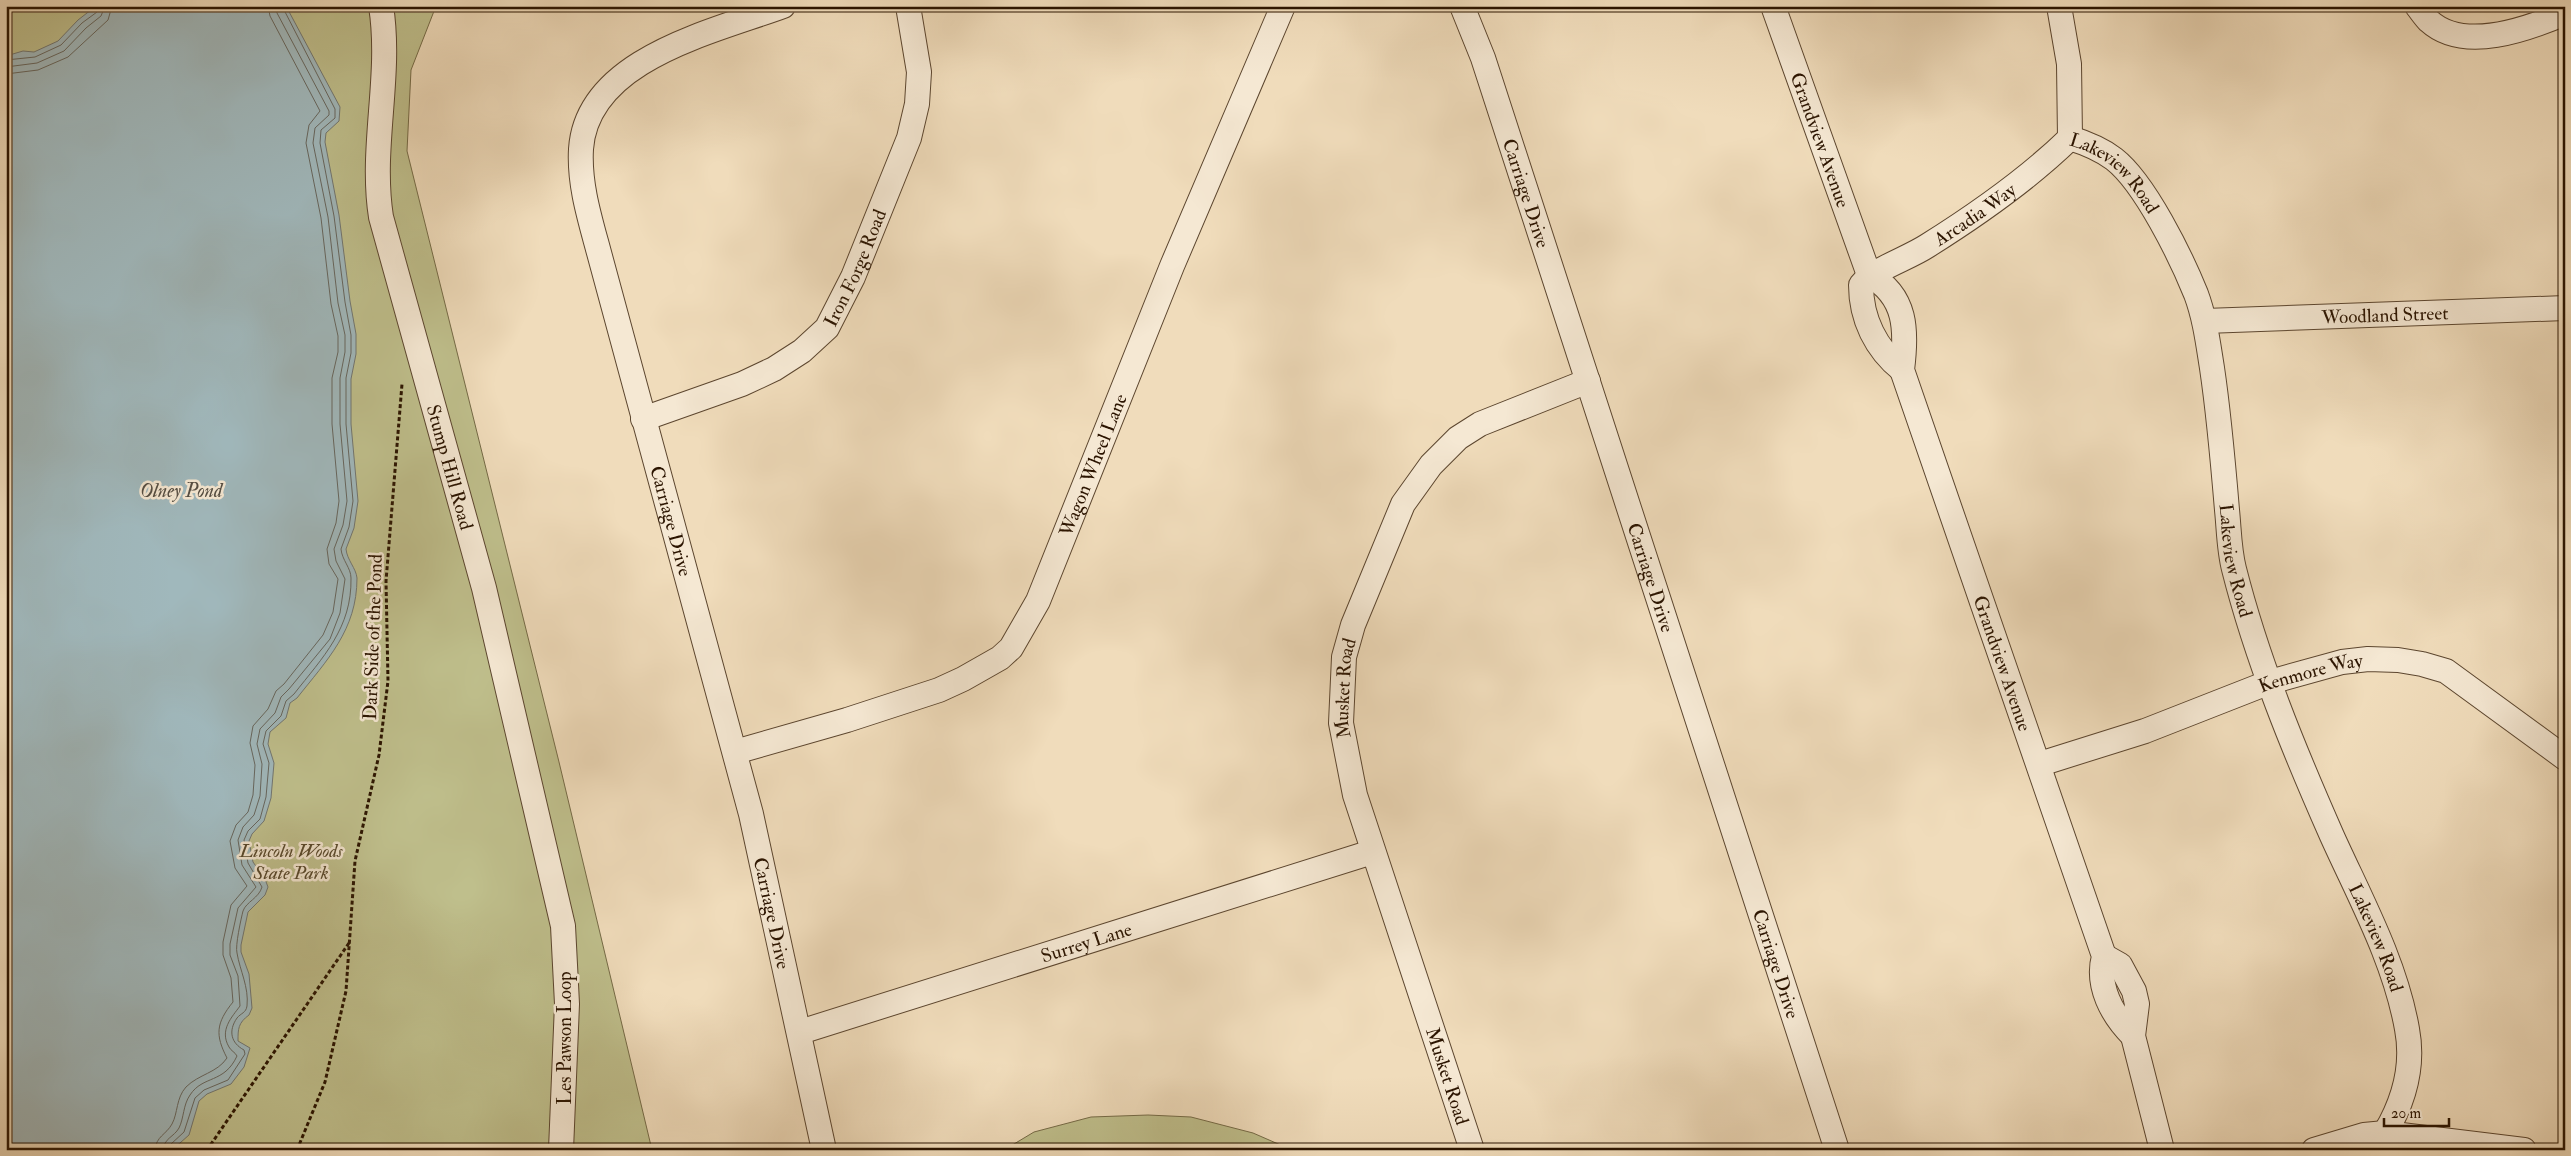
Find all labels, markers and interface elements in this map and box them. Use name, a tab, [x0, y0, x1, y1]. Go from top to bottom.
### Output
street label: Grandview Avenue	[1785, 69, 1855, 211]
street label: Lakeview Road	[2066, 128, 2165, 218]
street label: Carriage Drive	[1497, 136, 1555, 251]
street label: Arcadia Way	[1929, 178, 2022, 252]
street label: Iron Forge Road	[819, 205, 892, 331]
street label: Woodland Street	[2320, 301, 2449, 330]
street label: Wagon Wheel Lane	[1054, 390, 1133, 541]
street label: Stump Hill Road	[421, 402, 478, 533]
street label: Carriage Drive	[644, 463, 697, 579]
water label: Olney Pond	[140, 478, 224, 503]
street label: Lakeview Road	[2213, 503, 2258, 621]
street label: Carriage Drive	[1621, 520, 1679, 635]
street label: Dark Side of the Pond	[358, 553, 388, 721]
street label: Grandview Avenue	[1968, 593, 2037, 734]
street label: Musket Road	[1330, 635, 1362, 740]
street label: Kenmore Way	[2255, 649, 2365, 698]
park label: Lincoln Woods State Park	[239, 839, 343, 885]
street label: Carriage Drive	[748, 855, 795, 971]
street label: Lakeview Road	[2343, 880, 2409, 995]
street label: Carriage Drive	[1747, 906, 1805, 1022]
street label: Surrey Lane	[1038, 917, 1135, 968]
street label: Les Pawson Loop	[553, 971, 578, 1105]
street label: Musket Road	[1420, 1025, 1474, 1129]
scale bar	[2384, 1096, 2448, 1128]
text: 20 m	[2391, 1104, 2421, 1123]

